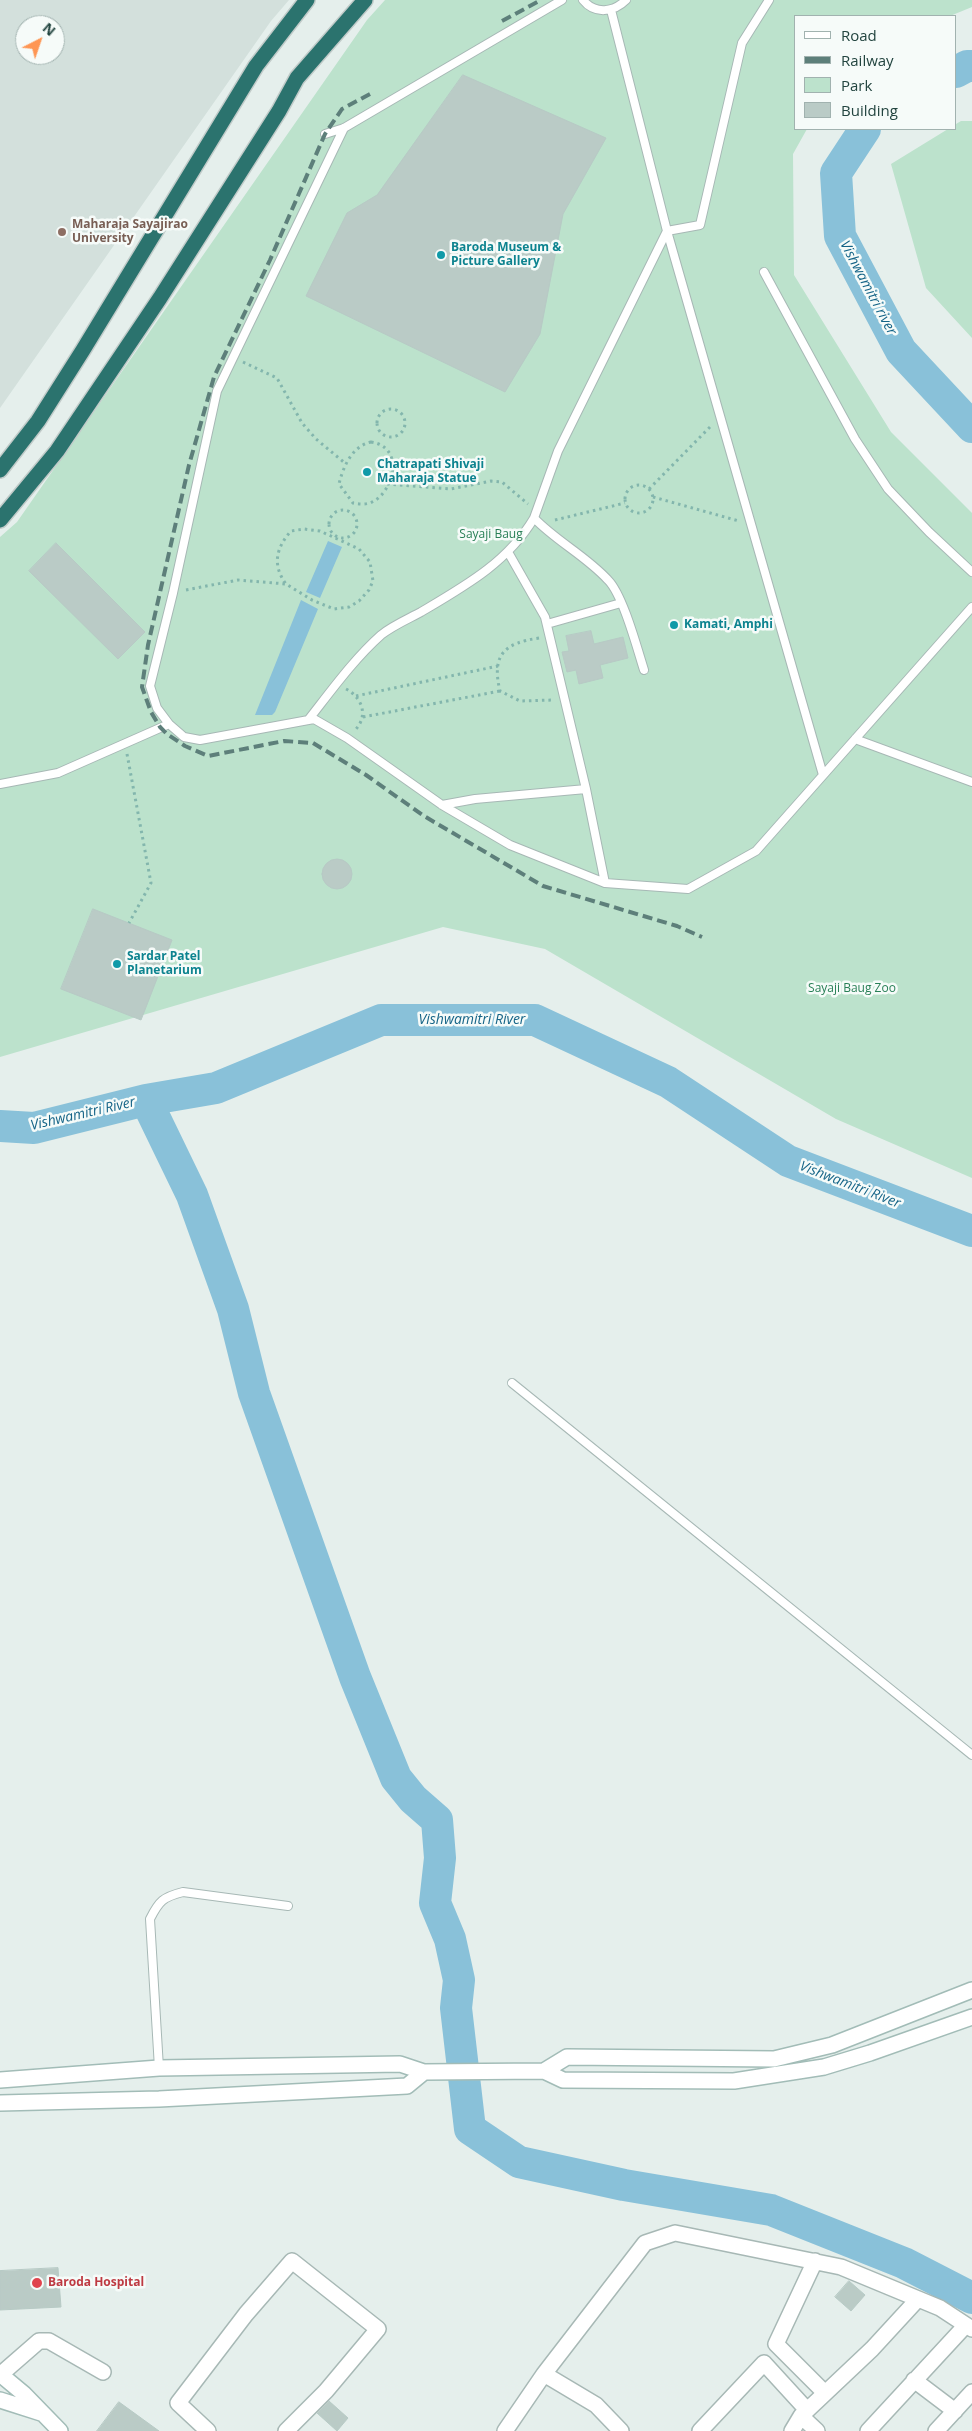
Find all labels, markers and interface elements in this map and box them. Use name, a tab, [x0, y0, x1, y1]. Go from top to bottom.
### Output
north arrow	[15, 15, 65, 65]
legend	[794, 15, 957, 130]
text: N	[39, 18, 60, 40]
text: Road	[841, 25, 877, 45]
text: Railway	[841, 50, 894, 70]
text: Park	[841, 75, 872, 95]
text: Building	[841, 100, 898, 120]
place label: Maharaja Sayajirao University	[72, 218, 188, 246]
marker: Maharaja Sayajirao University	[56, 226, 68, 238]
water label: Vishwamitri river	[836, 238, 900, 338]
place label: Baroda Museum & Picture Gallery	[451, 241, 561, 269]
marker: Baroda Museum & Picture Gallery	[435, 249, 447, 261]
place label: Chatrapati Shivaji Maharaja Statue	[377, 458, 484, 486]
marker: Chatrapati Shivaji Maharaja Statue	[361, 466, 373, 478]
park label: Sayaji Baug	[459, 528, 523, 542]
place label: Kamati, Amphi	[684, 618, 773, 632]
marker: Kamati, Amphi	[668, 619, 680, 631]
place label: Sardar Patel Planetarium	[127, 950, 202, 978]
marker: Sardar Patel Planetarium	[111, 958, 123, 970]
park label: Sayaji Baug Zoo	[808, 982, 896, 996]
water label: Vishwamitri River	[419, 1012, 525, 1028]
water label: Vishwamitri River	[29, 1094, 137, 1134]
water label: Vishwamitri River	[797, 1158, 903, 1212]
marker: Baroda Hospital	[30, 2276, 44, 2290]
place label: Baroda Hospital	[48, 2276, 144, 2290]

